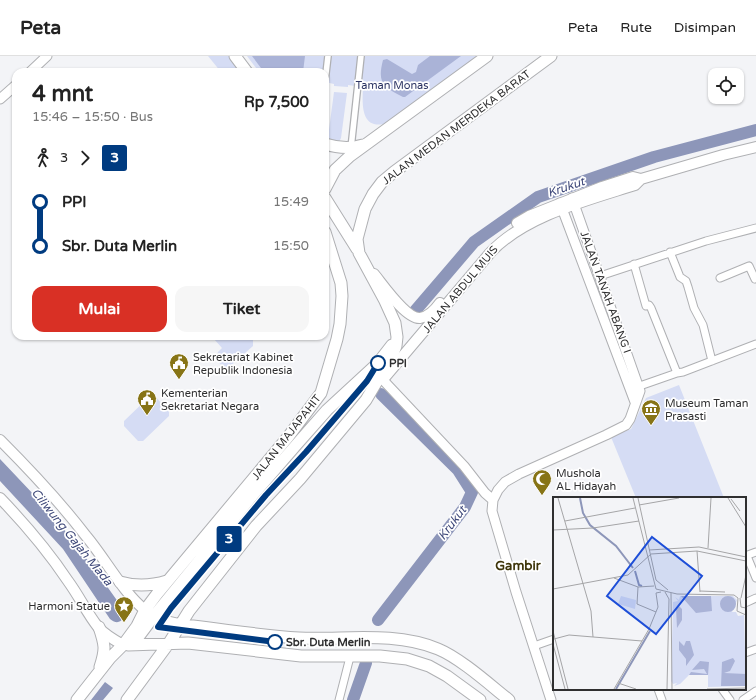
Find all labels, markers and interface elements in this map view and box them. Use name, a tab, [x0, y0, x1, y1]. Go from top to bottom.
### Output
text: Peta	[20, 17, 61, 39]
text: Peta	[568, 19, 598, 36]
text: Rute	[620, 19, 652, 36]
text: Disimpan	[674, 19, 736, 36]
street label: JALAN MEDAN MERDEKA BARAT	[380, 67, 533, 187]
map controls	[708, 68, 744, 104]
button: locate	[708, 68, 744, 104]
park label: Taman Monas	[355, 79, 429, 92]
text: 4 mnt	[32, 81, 93, 107]
text: Rp 7,500	[244, 93, 309, 111]
text: 15:46 – 15:50 · Bus	[32, 109, 153, 125]
icon: walk	[32, 147, 54, 169]
icon: forward	[74, 147, 96, 169]
text: 3	[110, 149, 119, 166]
text: 3	[60, 150, 68, 166]
water label: Krukut	[546, 174, 588, 200]
text: PPI	[62, 193, 86, 211]
text: 15:49	[273, 194, 309, 210]
street label: JALAN TANAH ABANG I	[577, 229, 634, 355]
text: Sbr. Duta Merlin	[62, 237, 177, 255]
text: 15:50	[273, 238, 309, 254]
street label: JALAN ABDUL MUIS	[420, 243, 501, 336]
button: Mulai	[32, 286, 167, 332]
button: Tiket	[175, 286, 309, 332]
place label: Sekretariat Kabinet Republik Indonesia	[193, 351, 293, 377]
public building icon: Sekretariat Kabinet Republik Indonesia	[168, 352, 190, 380]
marker: PPI	[370, 355, 386, 371]
place label: PPI	[389, 357, 407, 370]
place label: Kementerian Sekretariat Negara	[161, 387, 259, 413]
public building icon: Kementerian Sekretariat Negara	[136, 388, 158, 416]
street label: JALAN MAJAPAHIT	[249, 392, 324, 483]
place label: Museum Taman Prasasti	[665, 397, 748, 423]
museum icon: Museum Taman Prasasti	[640, 398, 662, 426]
place label: Mushola AL Hidayah	[556, 467, 616, 493]
mosque icon: Mushola AL Hidayah	[531, 468, 553, 496]
water label: Ciliwung Gajah Mada	[29, 486, 116, 589]
inset map	[553, 497, 746, 690]
water label: Krukut	[435, 502, 470, 543]
line badge: 3	[216, 526, 242, 552]
text: 3	[225, 530, 233, 547]
district label: Gambir	[495, 558, 542, 574]
place icon: Harmoni Statue	[113, 595, 135, 623]
place label: Harmoni Statue	[28, 600, 110, 613]
marker: Sbr. Duta Merlin	[267, 634, 283, 650]
place label: Sbr. Duta Merlin	[286, 636, 371, 649]

